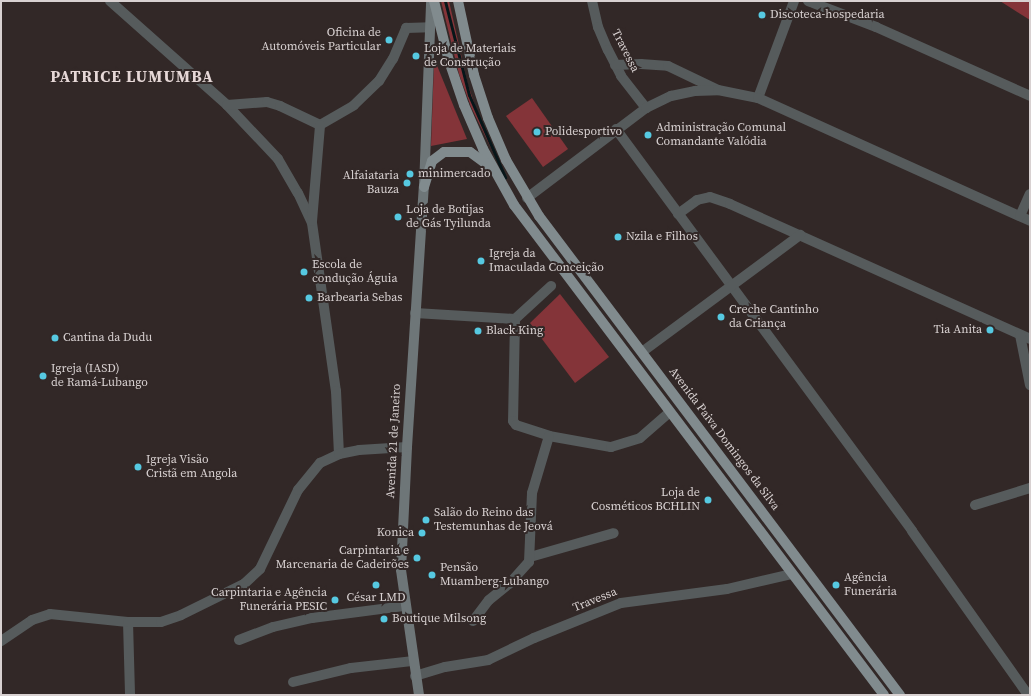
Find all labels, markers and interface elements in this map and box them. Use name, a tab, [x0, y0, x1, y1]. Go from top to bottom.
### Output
place label: Discoteca-hospedaria	[770, 8, 885, 22]
marker: Discoteca-hospedaria	[757, 10, 767, 20]
place label: Oficina de Automóveis Particular	[262, 26, 381, 54]
street label: Travessa	[608, 27, 642, 75]
marker: Oficina de Automóveis Particular	[384, 35, 394, 45]
place label: Loja de Materiais de Construção	[424, 42, 516, 70]
marker: Loja de Materiais de Construção	[411, 51, 421, 61]
district label: PATRICE LUMUMBA	[50, 66, 214, 86]
place label: Administração Comunal Comandante Valódia	[656, 121, 786, 149]
place label: Polidesportivo	[545, 125, 622, 139]
marker: Polidesportivo	[532, 127, 542, 137]
marker: Administração Comunal Comandante Valódia	[643, 130, 653, 140]
place label: minimercado	[418, 167, 490, 181]
place label: Alfaiataria Bauza	[343, 169, 399, 197]
marker: minimercado	[405, 169, 415, 179]
marker: Alfaiataria Bauza	[402, 178, 412, 188]
place label: Loja de Botijas de Gás Tyilunda	[406, 203, 491, 231]
marker: Loja de Botijas de Gás Tyilunda	[393, 212, 403, 222]
place label: Nzila e Filhos	[626, 230, 698, 244]
marker: Nzila e Filhos	[613, 232, 623, 242]
place label: Igreja da Imaculada Conceição	[489, 247, 604, 275]
marker: Igreja da Imaculada Conceição	[476, 256, 486, 266]
place label: Escola de condução Águia	[312, 258, 397, 286]
marker: Escola de condução Águia	[299, 267, 309, 277]
place label: Barbearia Sebas	[317, 291, 402, 305]
marker: Barbearia Sebas	[304, 293, 314, 303]
place label: Creche Cantinho da Criança	[729, 303, 819, 331]
marker: Creche Cantinho da Criança	[716, 312, 726, 322]
place label: Tia Anita	[933, 323, 982, 337]
place label: Black King	[486, 324, 543, 338]
marker: Tia Anita	[985, 325, 995, 335]
marker: Black King	[473, 326, 483, 336]
place label: Cantina da Dudu	[63, 331, 152, 345]
marker: Cantina da Dudu	[50, 333, 60, 343]
place label: Igreja (IASD) de Ramá-Lubango	[51, 362, 148, 390]
street label: Avenida Paiva Domingos da Silva	[666, 365, 782, 513]
marker: Igreja (IASD) de Ramá-Lubango	[38, 371, 48, 381]
street label: Avenida 21 de Janeiro	[384, 383, 404, 499]
place label: Igreja Visão Cristã em Angola	[146, 453, 237, 481]
marker: Igreja Visão Cristã em Angola	[133, 462, 143, 472]
place label: Loja de Cosméticos BCHLIN	[591, 486, 700, 514]
marker: Loja de Cosméticos BCHLIN	[703, 495, 713, 505]
place label: Salão do Reino das Testemunhas de Jeová	[434, 506, 553, 534]
marker: Salão do Reino das Testemunhas de Jeová	[421, 515, 431, 525]
place label: Konica	[377, 526, 414, 540]
marker: Konica	[417, 528, 427, 538]
place label: Carpintaria e Marcenaria de Cadeirões	[276, 544, 409, 572]
marker: Carpintaria e Marcenaria de Cadeirões	[412, 553, 422, 563]
place label: Pensão Muamberg-Lubango	[440, 561, 549, 589]
marker: Pensão Muamberg-Lubango	[427, 570, 437, 580]
place label: Agência Funerária	[844, 571, 897, 599]
marker: César LMD	[371, 580, 381, 590]
marker: Agência Funerária	[831, 580, 841, 590]
street label: Travessa	[571, 585, 619, 615]
place label: Carpintaria e Agência Funerária PESIC	[211, 586, 327, 614]
place label: César LMD	[346, 591, 406, 605]
marker: Carpintaria e Agência Funerária PESIC	[330, 595, 340, 605]
place label: Boutique Milsong	[392, 612, 486, 626]
marker: Boutique Milsong	[379, 614, 389, 624]

